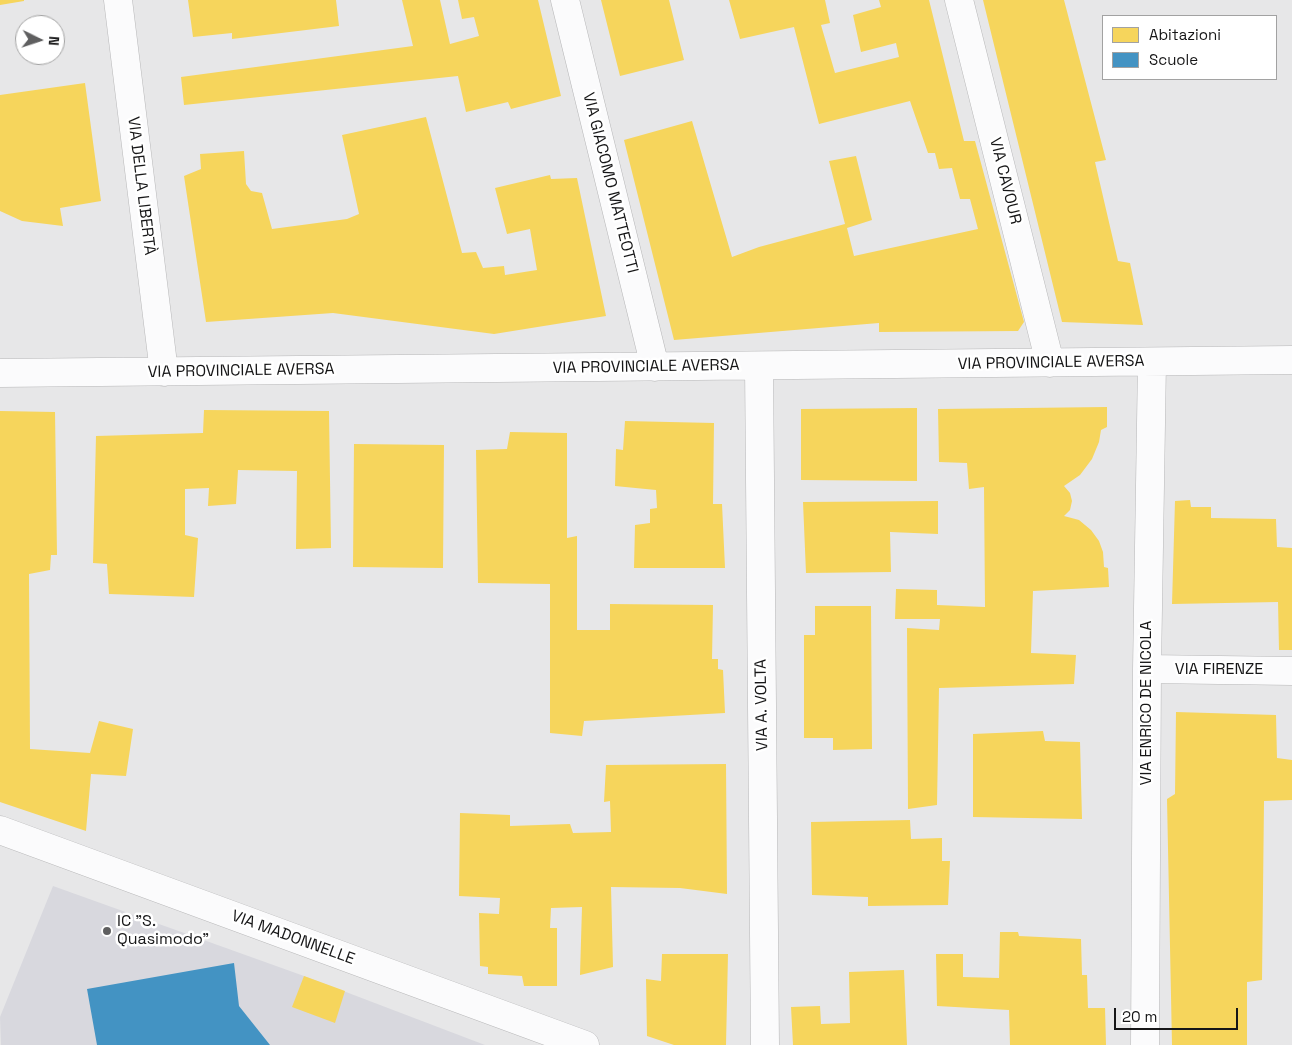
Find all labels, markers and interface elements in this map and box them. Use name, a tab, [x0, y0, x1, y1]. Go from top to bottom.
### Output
north arrow	[15, 15, 65, 65]
legend	[1102, 15, 1277, 80]
text: Abitazioni	[1149, 25, 1221, 44]
text: N	[45, 36, 63, 46]
text: Scuole	[1149, 50, 1198, 69]
street label: VIA GIACOMO MATTEOTTI	[578, 91, 642, 275]
street label: VIA DELLA LIBERTÀ	[123, 115, 159, 257]
street label: VIA CAVOUR	[985, 136, 1025, 226]
street label: VIA PROVINCIALE AVERSA	[957, 352, 1145, 374]
street label: VIA PROVINCIALE AVERSA	[552, 356, 740, 378]
street label: VIA PROVINCIALE AVERSA	[147, 360, 335, 382]
street label: VIA ENRICO DE NICOLA	[1137, 621, 1157, 785]
street label: VIA A. VOLTA	[752, 659, 772, 751]
street label: VIA FIRENZE	[1175, 660, 1263, 680]
street label: VIA MADONNELLE	[229, 907, 357, 969]
place label: IC "S. Quasimodo"	[117, 912, 209, 950]
marker: IC "S. Quasimodo"	[101, 925, 113, 937]
scale bar	[1117, 998, 1241, 1030]
text: 20 m	[1122, 1007, 1157, 1026]

